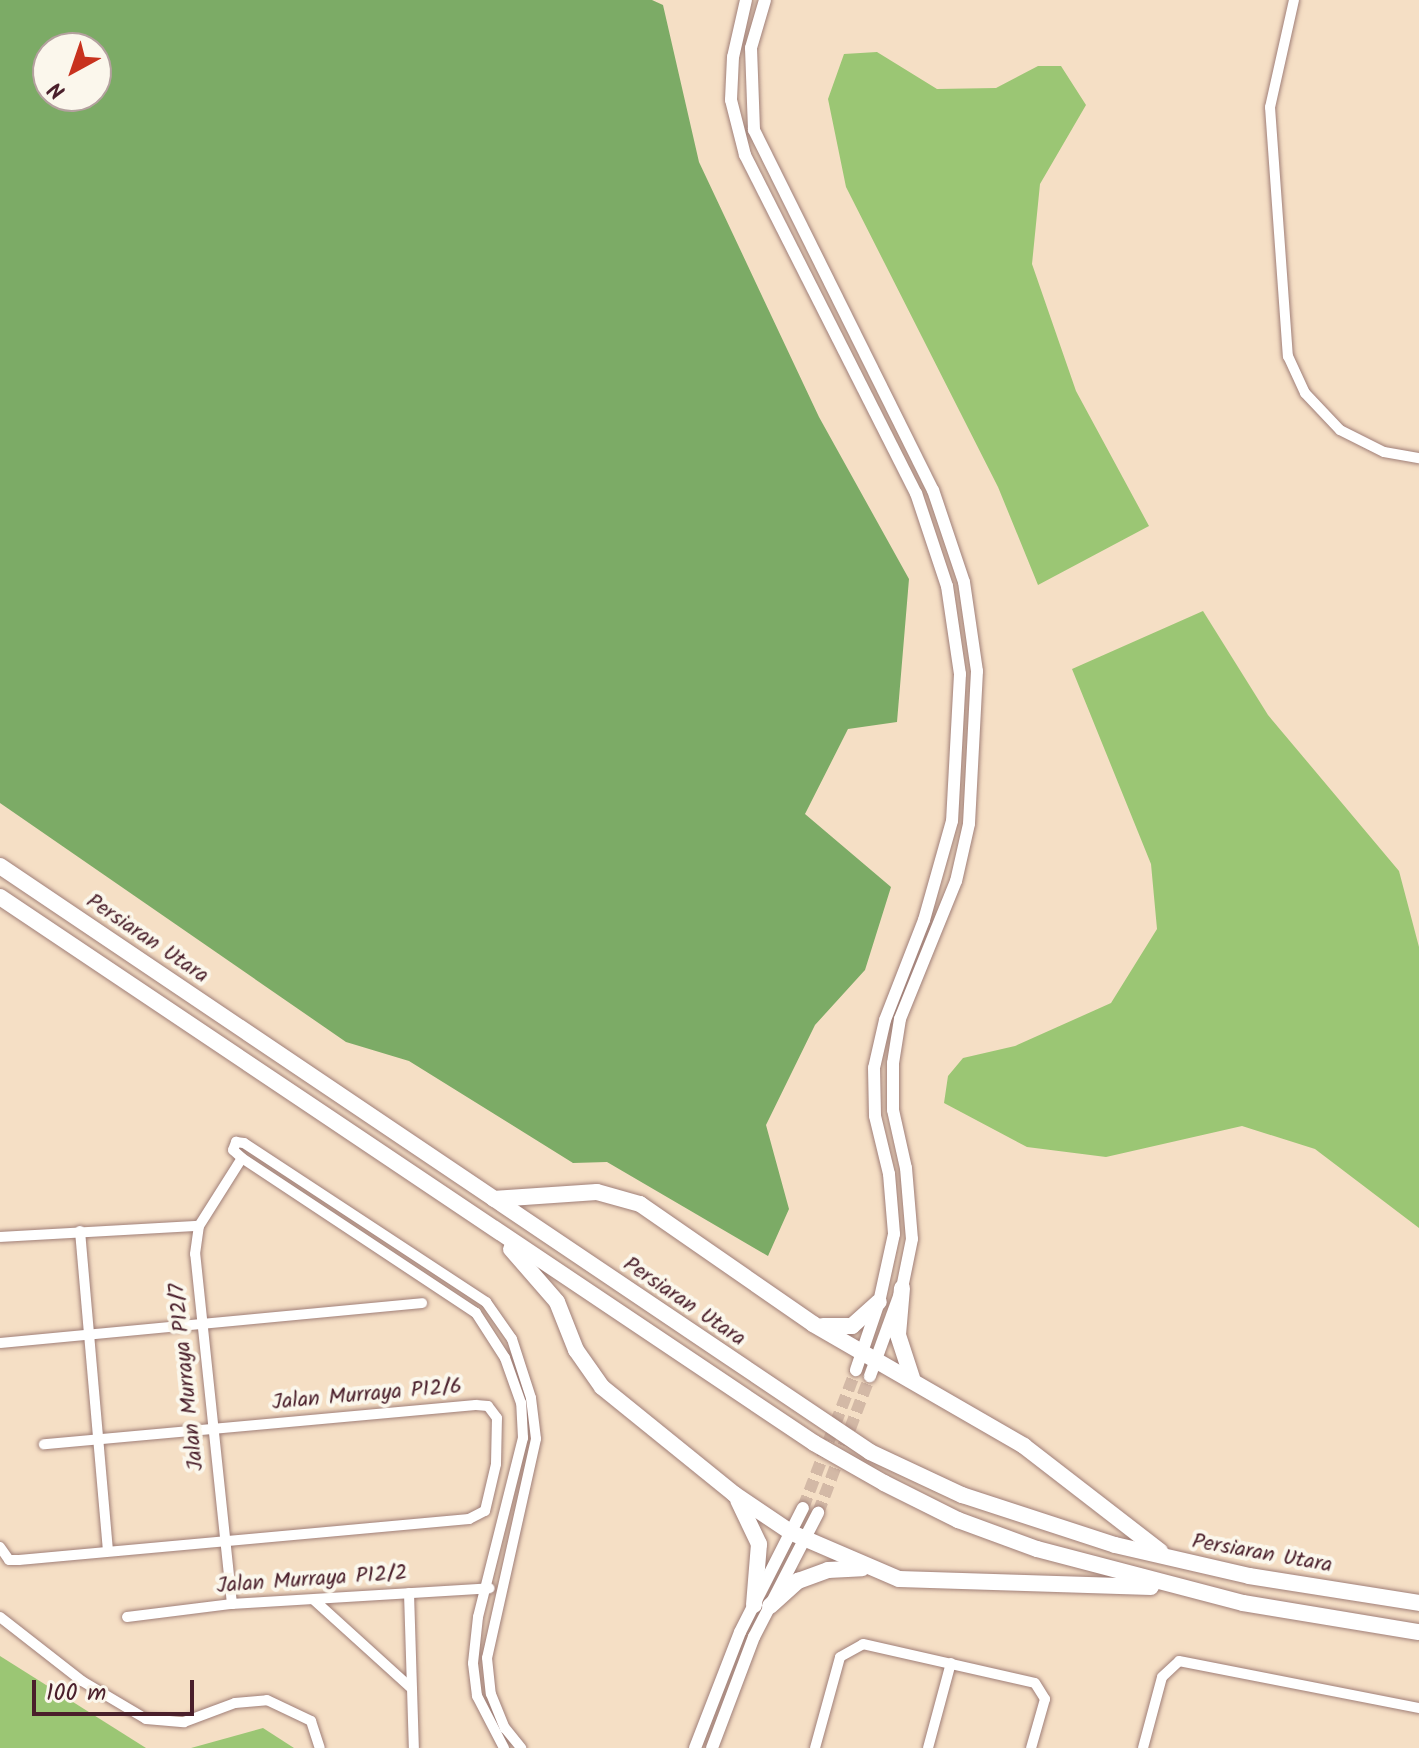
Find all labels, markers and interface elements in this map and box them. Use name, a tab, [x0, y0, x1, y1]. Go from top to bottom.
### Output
north arrow	[32, 32, 112, 112]
text: N	[41, 71, 74, 107]
street label: Persiaran Utara	[81, 888, 213, 990]
street label: Persiaran Utara	[618, 1251, 750, 1353]
street label: Jalan Murraya P12/7	[164, 1282, 210, 1472]
street label: Jalan Murraya P12/6	[271, 1374, 463, 1416]
street label: Persiaran Utara	[1190, 1529, 1334, 1579]
street label: Jalan Murraya P12/2	[216, 1560, 408, 1600]
scale bar	[36, 1664, 198, 1714]
text: 100 m	[46, 1674, 106, 1713]

